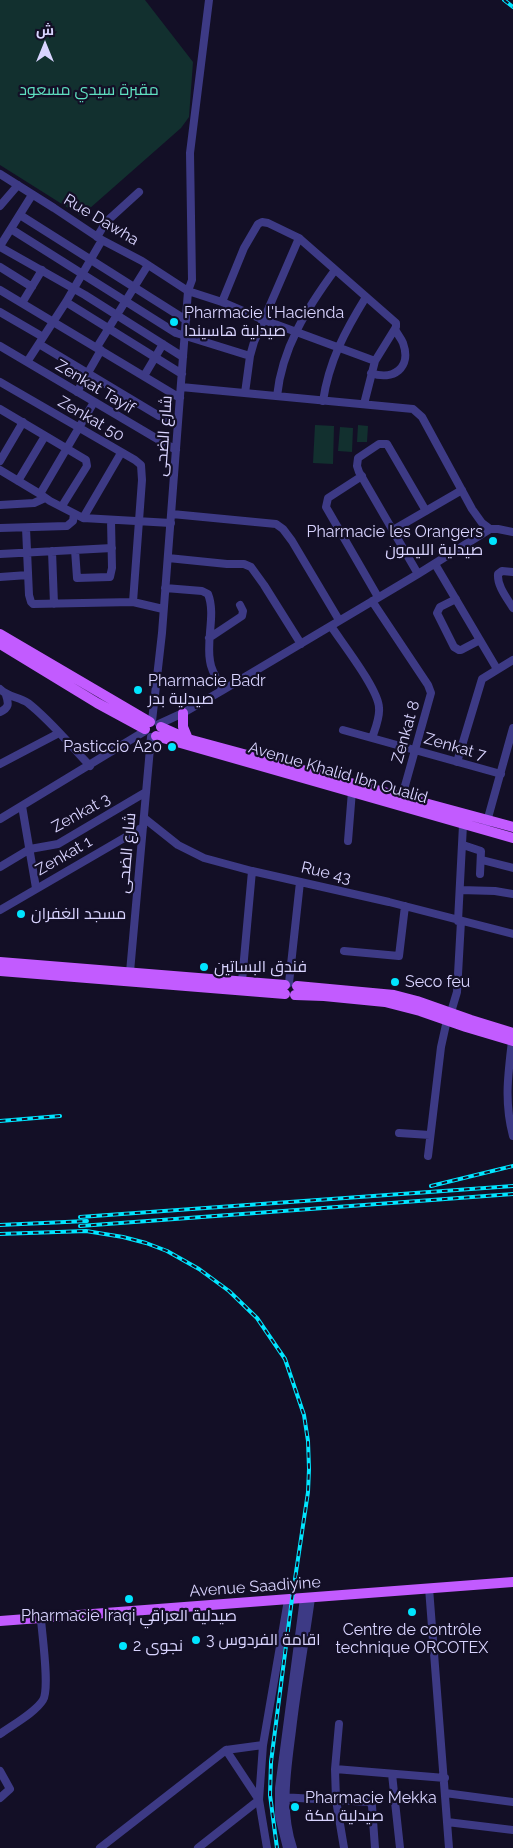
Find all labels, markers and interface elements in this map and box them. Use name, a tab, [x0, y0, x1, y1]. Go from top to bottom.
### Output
north arrow	[20, 20, 70, 70]
text: ش	[36, 22, 54, 38]
park label: مقبرة سيدي مسعود	[19, 80, 159, 100]
street label: Rue Dawha	[60, 190, 142, 250]
place label: Pharmacie l'Hacienda صيدلية هاسيندا	[184, 303, 344, 341]
marker: Pharmacie l'Hacienda صيدلية هاسيندا	[168, 316, 180, 328]
street label: Zenkat Tayif	[52, 356, 138, 418]
street label: Zenkat 50	[54, 392, 128, 446]
street label: شارع الضحى	[152, 395, 176, 477]
place label: Pharmacie les Orangers صيدلية الليمون	[306, 522, 483, 560]
marker: Pharmacie les Orangers صيدلية الليمون	[487, 535, 499, 547]
place label: Pharmacie Badr صيدلية بدر	[148, 671, 266, 709]
marker: Pharmacie Badr صيدلية بدر	[132, 684, 144, 696]
street label: Zenkat 8	[388, 698, 424, 766]
street label: Zenkat 7	[422, 729, 488, 765]
place label: Pasticcio A20	[63, 737, 162, 757]
street label: Avenue Khalid Ibn Oualid	[246, 738, 430, 808]
marker: Pasticcio A20	[166, 741, 178, 753]
street label: Zenkat 3	[49, 789, 113, 837]
street label: شارع الضحى	[114, 812, 140, 894]
street label: Zenkat 1	[32, 832, 96, 880]
street label: Rue 43	[299, 858, 353, 888]
place label: مسجد الغفران	[31, 904, 126, 924]
marker: مسجد الغفران	[15, 908, 27, 920]
place label: فندق البساتين	[214, 957, 307, 977]
marker: فندق البساتين	[198, 961, 210, 973]
place label: Seco feu	[405, 972, 470, 992]
marker: Seco feu	[389, 976, 401, 988]
street label: Avenue Saadiyine	[189, 1573, 321, 1601]
marker: Pharmacie Iraqi صيدلية العراقي	[123, 1593, 135, 1605]
place label: Pharmacie Iraqi صيدلية العراقي	[21, 1606, 237, 1626]
marker: Centre de contrôle technique ORCOTEX	[406, 1606, 418, 1618]
place label: Centre de contrôle technique ORCOTEX	[336, 1620, 488, 1658]
place label: اقامة الفردوس 3	[206, 1630, 321, 1650]
marker: اقامة الفردوس 3	[190, 1634, 202, 1646]
place label: نجوى 2	[133, 1636, 183, 1656]
marker: نجوى 2	[117, 1640, 129, 1652]
place label: Pharmacie Mekka صيدلية مكة	[305, 1788, 437, 1826]
marker: Pharmacie Mekka صيدلية مكة	[289, 1801, 301, 1813]

